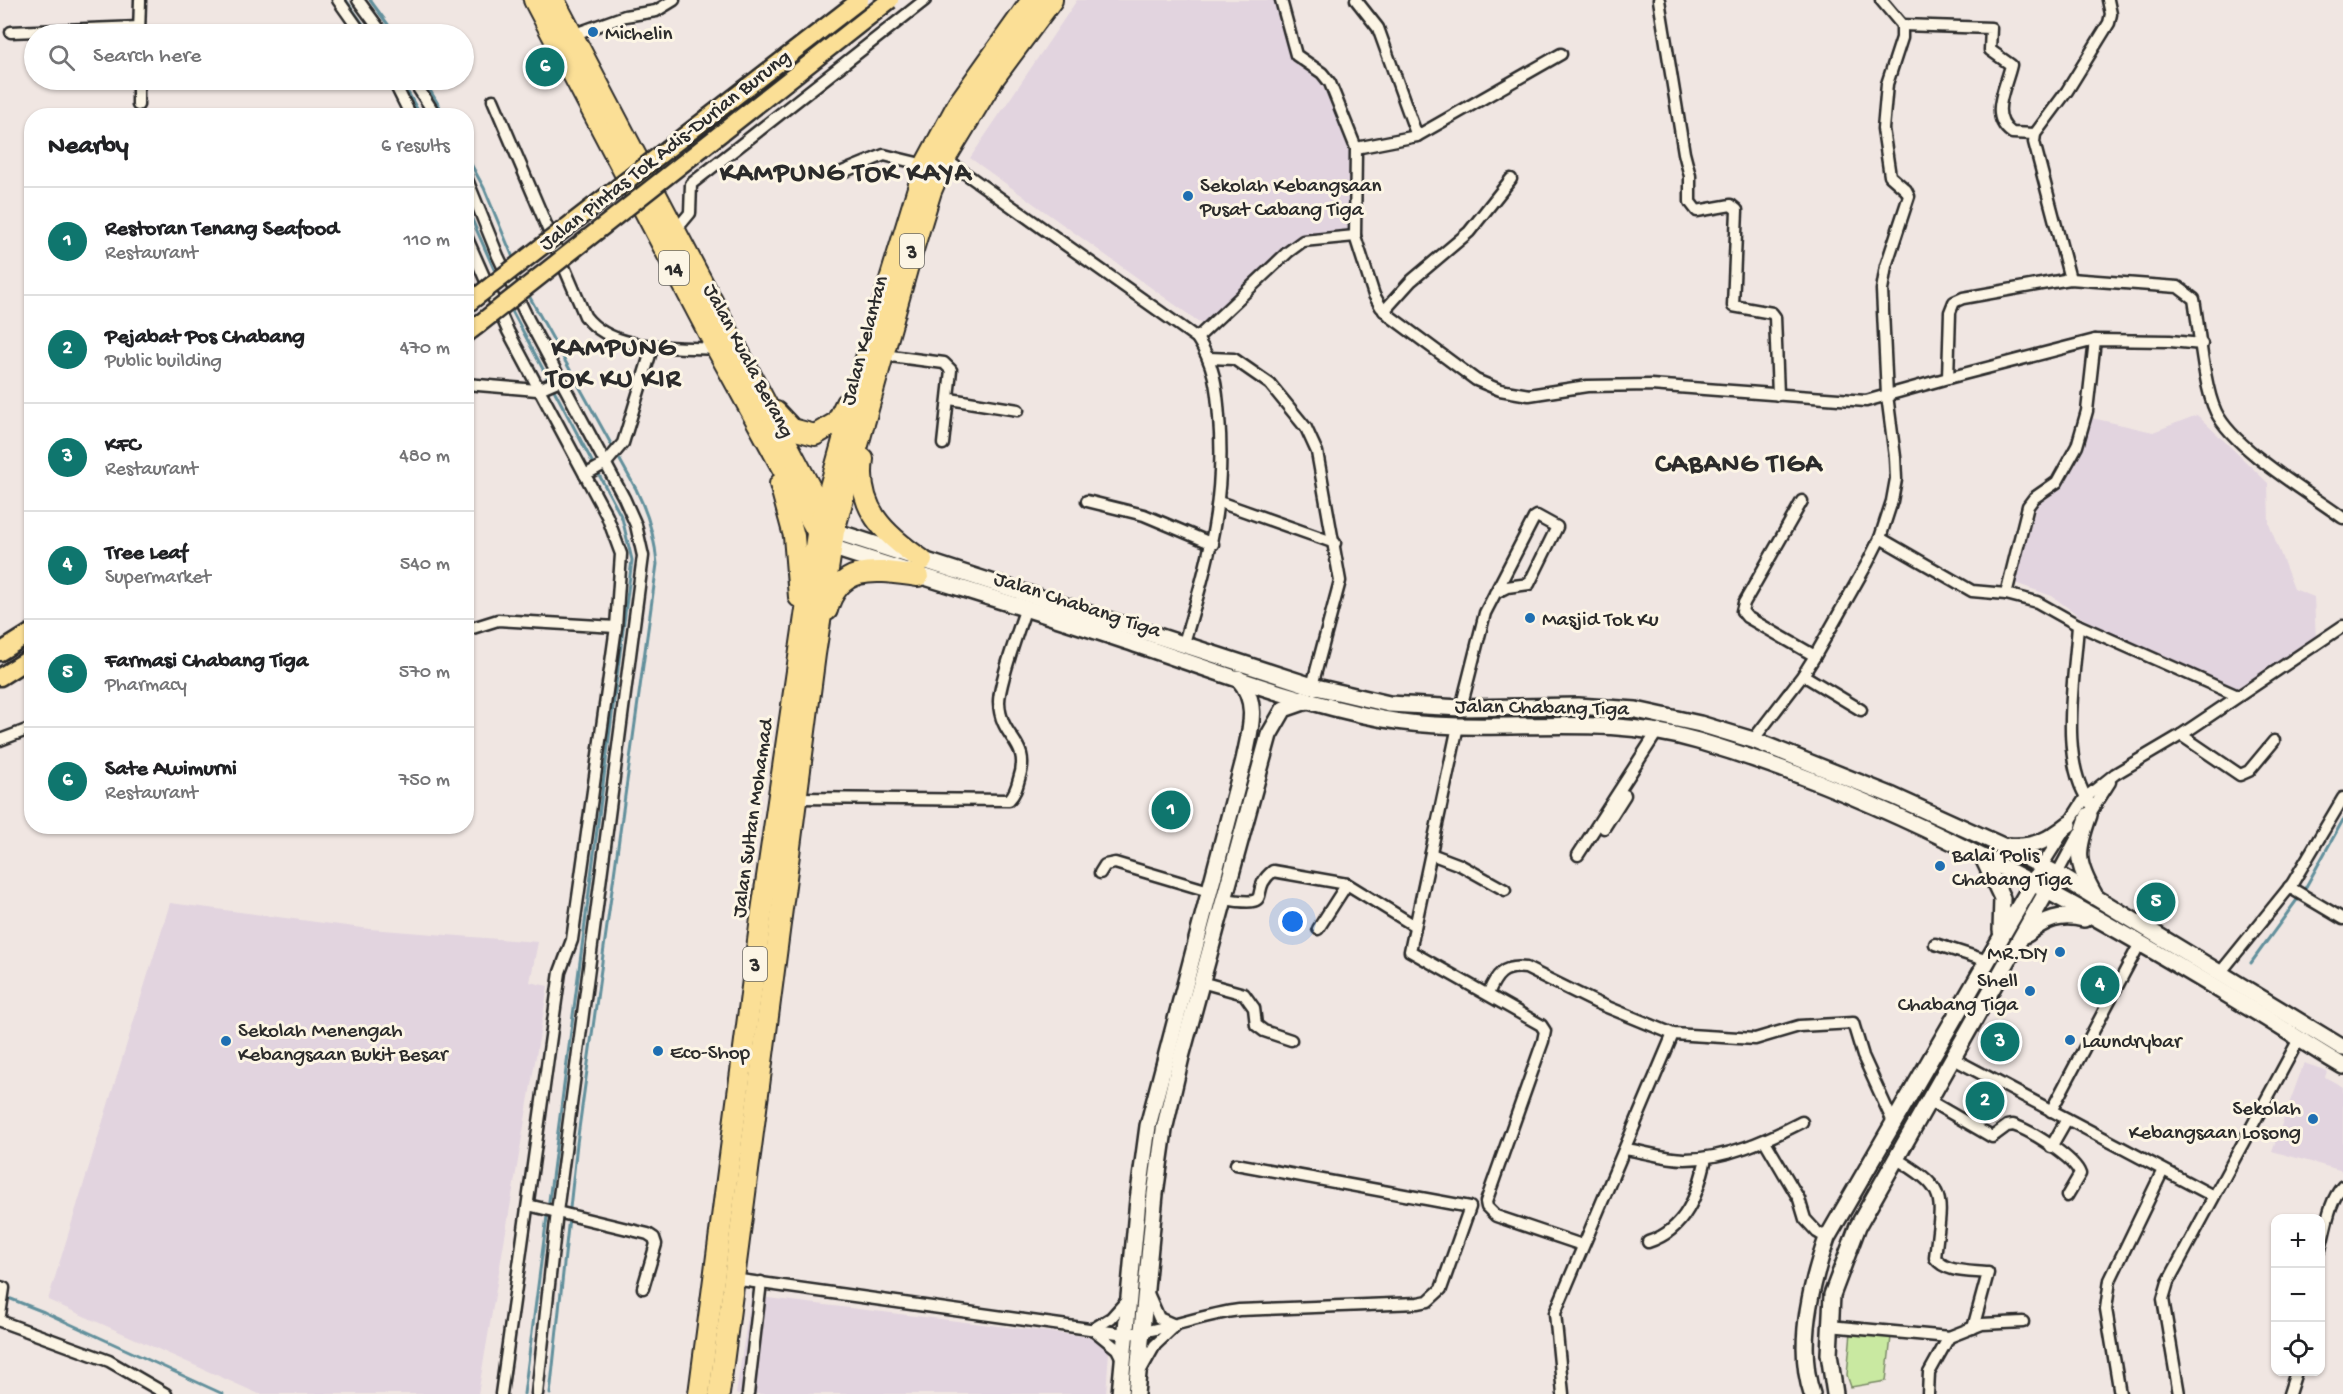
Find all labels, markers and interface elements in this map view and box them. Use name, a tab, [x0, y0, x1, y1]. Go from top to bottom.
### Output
place label: Michelin	[605, 23, 673, 48]
search box	[24, 24, 474, 90]
marker: Michelin	[586, 25, 600, 39]
icon: search	[45, 41, 78, 74]
text: Search here	[93, 44, 201, 70]
pin: 6	[526, 44, 564, 90]
street label: Jalan Pintas Tok Adis-Durian Burung	[536, 46, 797, 258]
text: Nearby	[48, 132, 129, 163]
text: 6 results	[381, 136, 450, 159]
district label: KAMPUNG TOK KAYA	[719, 159, 973, 191]
place label: Sekolah Kebangsaan Pusat Cabang Tiga	[1199, 175, 1381, 224]
marker: Sekolah Kebangsaan Pusat Cabang Tiga	[1181, 189, 1195, 203]
text: Restoran Tenang Seafood	[105, 217, 339, 243]
text: 1	[63, 230, 72, 253]
text: 110 m	[404, 230, 450, 253]
road number: 3	[900, 234, 924, 268]
text: Restaurant	[105, 243, 198, 266]
road number: 14	[659, 251, 689, 285]
street label: Jalan Kelantan	[837, 273, 896, 408]
street label: Jalan Kuala Berang	[696, 280, 798, 443]
text: Pejabat Pos Chabang	[105, 325, 305, 351]
district label: KAMPUNG TOK KU KIR	[544, 334, 682, 397]
text: 2	[63, 338, 72, 361]
text: 470 m	[400, 338, 450, 361]
text: Public building	[105, 351, 222, 374]
text: KFC	[105, 433, 140, 459]
text: 3	[62, 446, 73, 469]
text: 480 m	[399, 446, 450, 469]
district label: CABANG TIGA	[1655, 450, 1823, 482]
text: Restaurant	[105, 459, 198, 482]
text: Tree Leaf	[105, 541, 188, 567]
text: 4	[63, 554, 72, 577]
text: 540 m	[400, 554, 450, 577]
text: Supermarket	[105, 567, 211, 590]
street label: Jalan Chabang Tiga	[990, 568, 1165, 646]
place label: Masjid Tok Ku	[1542, 609, 1659, 634]
marker: Masjid Tok Ku	[1523, 611, 1537, 625]
text: Farmasi Chabang Tiga	[105, 649, 308, 675]
text: 5	[62, 662, 73, 685]
text: 570 m	[399, 662, 450, 685]
text: Pharmacy	[105, 675, 187, 698]
street label: Jalan Chabang Tiga	[1455, 695, 1631, 724]
street label: Jalan Sultan Mohamad	[728, 716, 781, 920]
text: Sate Awimurni	[105, 757, 237, 783]
text: 6	[62, 770, 73, 793]
text: 750 m	[399, 770, 450, 793]
text: Restaurant	[105, 783, 198, 806]
pin: 1	[1152, 788, 1190, 832]
place label: Balai Polis Chabang Tiga	[1951, 845, 2074, 894]
marker: Balai Polis Chabang Tiga	[1933, 859, 1947, 873]
pin: 5	[2136, 880, 2176, 924]
your location	[1278, 907, 1307, 936]
place label: MR.DIY	[1987, 943, 2048, 968]
marker: MR.DIY	[2053, 945, 2067, 959]
road number: 3	[743, 947, 767, 981]
pin: 4	[2080, 962, 2120, 1008]
place label: Shell Chabang Tiga	[1898, 970, 2019, 1019]
marker: Shell Chabang Tiga	[2023, 984, 2037, 998]
place label: Sekolah Menengah Kebangsaan Bukit Besar	[238, 1020, 449, 1069]
pin: 3	[1980, 1020, 2020, 1064]
place label: Laundrybar	[2082, 1031, 2183, 1056]
marker: Laundrybar	[2063, 1033, 2077, 1047]
marker: Sekolah Menengah Kebangsaan Bukit Besar	[219, 1034, 233, 1048]
place label: Eco-Shop	[670, 1042, 751, 1067]
marker: Eco-Shop	[651, 1044, 665, 1058]
pin: 2	[1966, 1078, 2004, 1124]
place label: Sekolah Kebangsaan Losong	[2129, 1098, 2301, 1147]
marker: Sekolah Kebangsaan Losong	[2306, 1112, 2320, 1126]
map controls	[2271, 1214, 2325, 1376]
button: +	[2271, 1214, 2325, 1268]
button: −	[2271, 1268, 2325, 1322]
button: locate	[2271, 1322, 2325, 1376]

